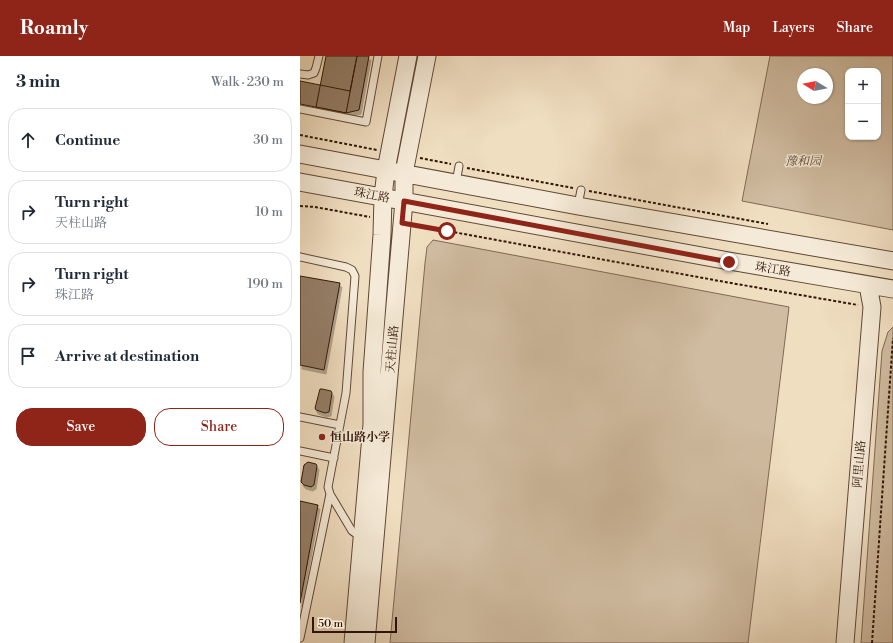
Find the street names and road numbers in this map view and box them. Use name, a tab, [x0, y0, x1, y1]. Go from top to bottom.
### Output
street label: 珠江路	[353, 185, 391, 206]
street label: 珠江路	[754, 259, 792, 280]
street label: 天柱山路	[383, 324, 402, 374]
street label: 阿里山路	[850, 439, 869, 489]

